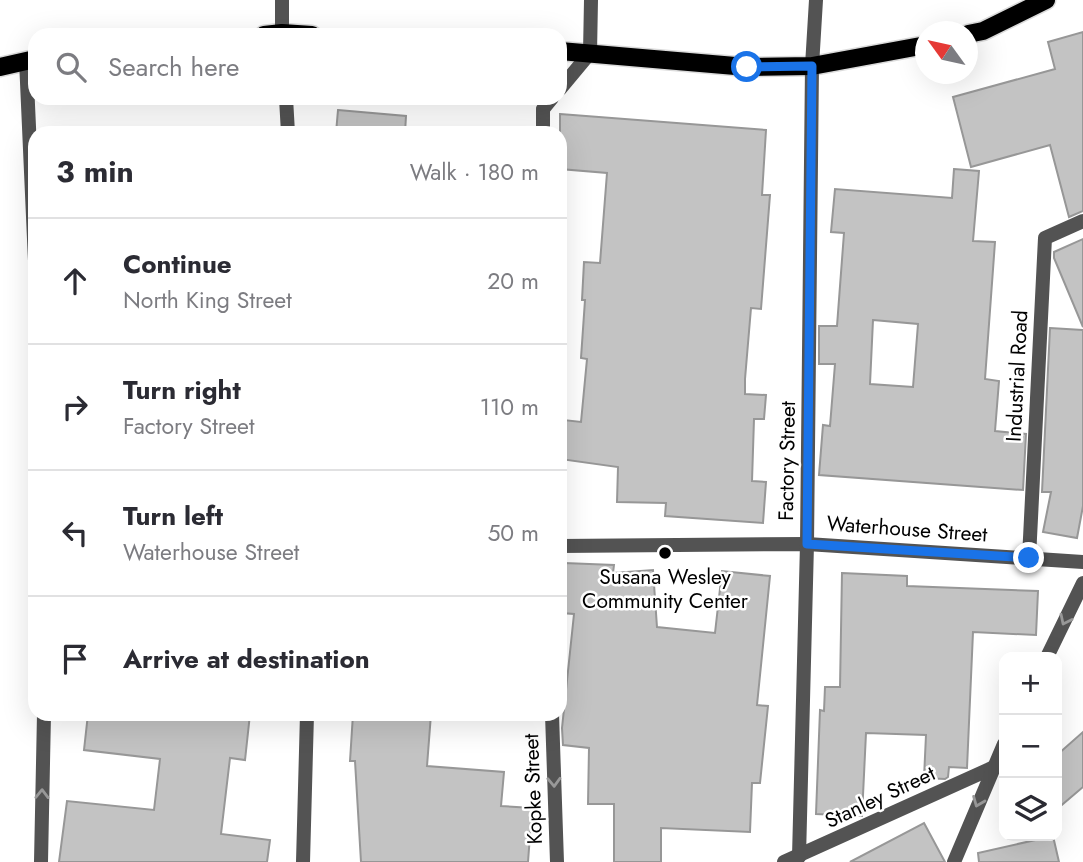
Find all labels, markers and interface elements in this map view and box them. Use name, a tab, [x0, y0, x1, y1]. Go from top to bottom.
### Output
north arrow	[915, 21, 978, 84]
search box	[28, 28, 567, 105]
icon: search	[52, 48, 90, 86]
text: Search here	[108, 48, 240, 86]
route start	[731, 51, 762, 82]
text: 3 min	[56, 150, 134, 193]
text: Walk · 180 m	[410, 155, 539, 189]
text: Continue	[123, 245, 232, 283]
icon: ahead	[56, 262, 94, 300]
text: 20 m	[487, 264, 539, 298]
text: North King Street	[123, 283, 292, 317]
street label: Industrial Road	[999, 309, 1035, 443]
text: Turn right	[123, 371, 241, 409]
icon: right	[56, 388, 94, 426]
text: 110 m	[480, 390, 539, 424]
street label: Factory Street	[771, 401, 803, 521]
text: Factory Street	[123, 409, 254, 443]
text: Turn left	[123, 497, 223, 535]
street label: Waterhouse Street	[826, 508, 988, 550]
icon: left	[56, 514, 94, 552]
text: 50 m	[487, 516, 539, 550]
text: Waterhouse Street	[123, 535, 299, 569]
route end	[1013, 542, 1044, 573]
marker: Susana Wesley Community Center	[657, 545, 673, 561]
place label: Susana Wesley Community Center	[582, 562, 749, 616]
one-way arrow	[1059, 613, 1073, 625]
icon: arrive	[56, 640, 94, 678]
text: Arrive at destination	[123, 640, 370, 678]
map controls	[999, 652, 1062, 841]
button: +	[999, 652, 1062, 715]
button: −	[999, 715, 1062, 778]
street label: Kopke Street	[516, 733, 550, 845]
street label: Stanley Street	[820, 758, 940, 836]
one-way arrow	[547, 777, 562, 788]
button: layers	[999, 778, 1062, 841]
one-way arrow	[35, 788, 50, 799]
one-way arrow	[973, 796, 987, 808]

